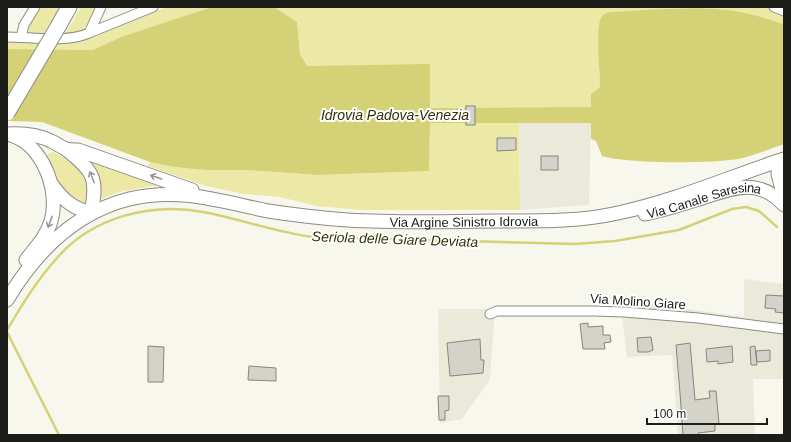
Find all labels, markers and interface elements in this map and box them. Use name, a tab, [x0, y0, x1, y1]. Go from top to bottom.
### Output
water label: Idrovia Padova-Venezia	[321, 107, 469, 123]
one-way arrow	[87, 171, 95, 183]
one-way arrow	[150, 173, 162, 181]
street label: Via Canale Saresina	[645, 180, 764, 221]
street label: Via Argine Sinistro Idrovia	[389, 214, 539, 230]
one-way arrow	[46, 215, 54, 227]
water label: Seriola delle Giare Deviata	[312, 228, 479, 250]
street label: Via Molino Giare	[590, 291, 686, 312]
scale bar	[647, 400, 767, 426]
text: 100 m	[653, 407, 686, 421]

